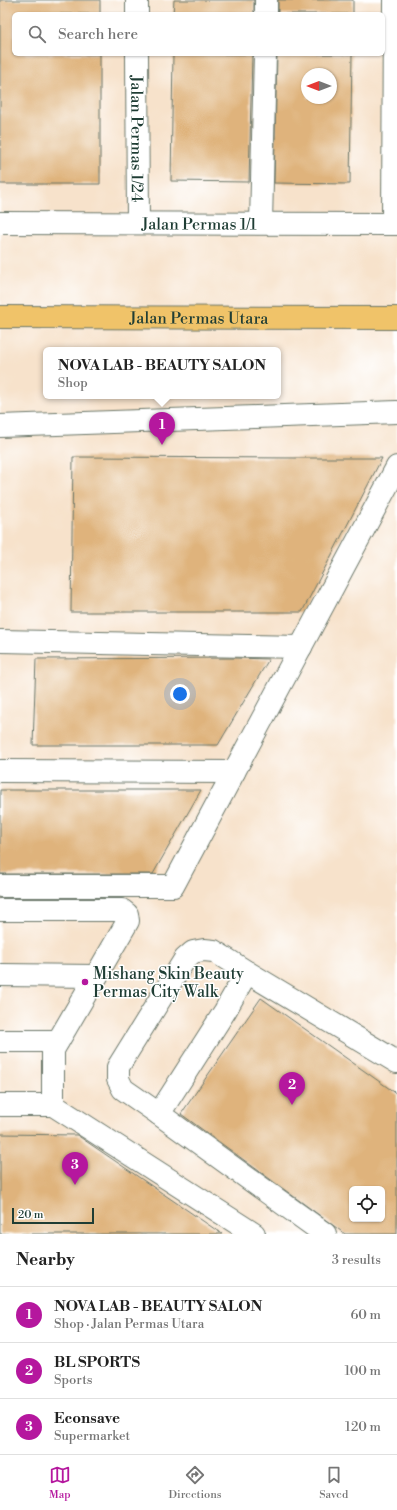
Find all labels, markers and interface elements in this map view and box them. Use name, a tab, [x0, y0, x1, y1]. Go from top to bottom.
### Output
search box	[12, 12, 385, 56]
icon: search	[26, 23, 48, 45]
text: Search here	[58, 25, 138, 44]
north arrow	[301, 68, 337, 104]
street label: Jalan Permas 1/24	[126, 74, 147, 203]
street label: Jalan Permas 1/1	[140, 214, 257, 235]
street label: Jalan Permas Utara	[129, 308, 269, 329]
popup	[43, 347, 281, 399]
text: NOVA LAB - BEAUTY SALON	[58, 356, 266, 375]
text: Shop	[58, 375, 88, 391]
pin: 1	[149, 412, 175, 445]
your location	[170, 684, 190, 704]
place label: Mishang Skin Beauty Permas City Walk	[93, 964, 244, 1002]
marker: Mishang Skin Beauty Permas City Walk	[80, 977, 90, 987]
pin: 2	[279, 1072, 305, 1105]
pin: 3	[62, 1152, 88, 1185]
map controls	[349, 1186, 385, 1222]
button: locate	[349, 1186, 385, 1222]
scale bar	[12, 1206, 94, 1225]
text: 20 m	[18, 1208, 43, 1222]
text: Nearby	[16, 1249, 75, 1271]
text: 3 results	[332, 1252, 381, 1268]
text: NOVA LAB - BEAUTY SALON	[54, 1297, 263, 1316]
text: 1	[26, 1307, 32, 1323]
text: 60 m	[350, 1307, 381, 1323]
text: Shop · Jalan Permas Utara	[54, 1316, 204, 1332]
text: BL SPORTS	[54, 1353, 140, 1372]
text: 2	[25, 1363, 33, 1379]
text: 100 m	[345, 1363, 381, 1379]
text: Sports	[54, 1372, 93, 1388]
text: Econsave	[54, 1409, 120, 1428]
text: 3	[25, 1419, 33, 1435]
text: 120 m	[345, 1419, 381, 1435]
text: Supermarket	[54, 1428, 130, 1444]
tab: Map	[49, 1464, 71, 1502]
tab: Directions	[169, 1464, 222, 1502]
tab: Saved	[319, 1464, 348, 1502]

